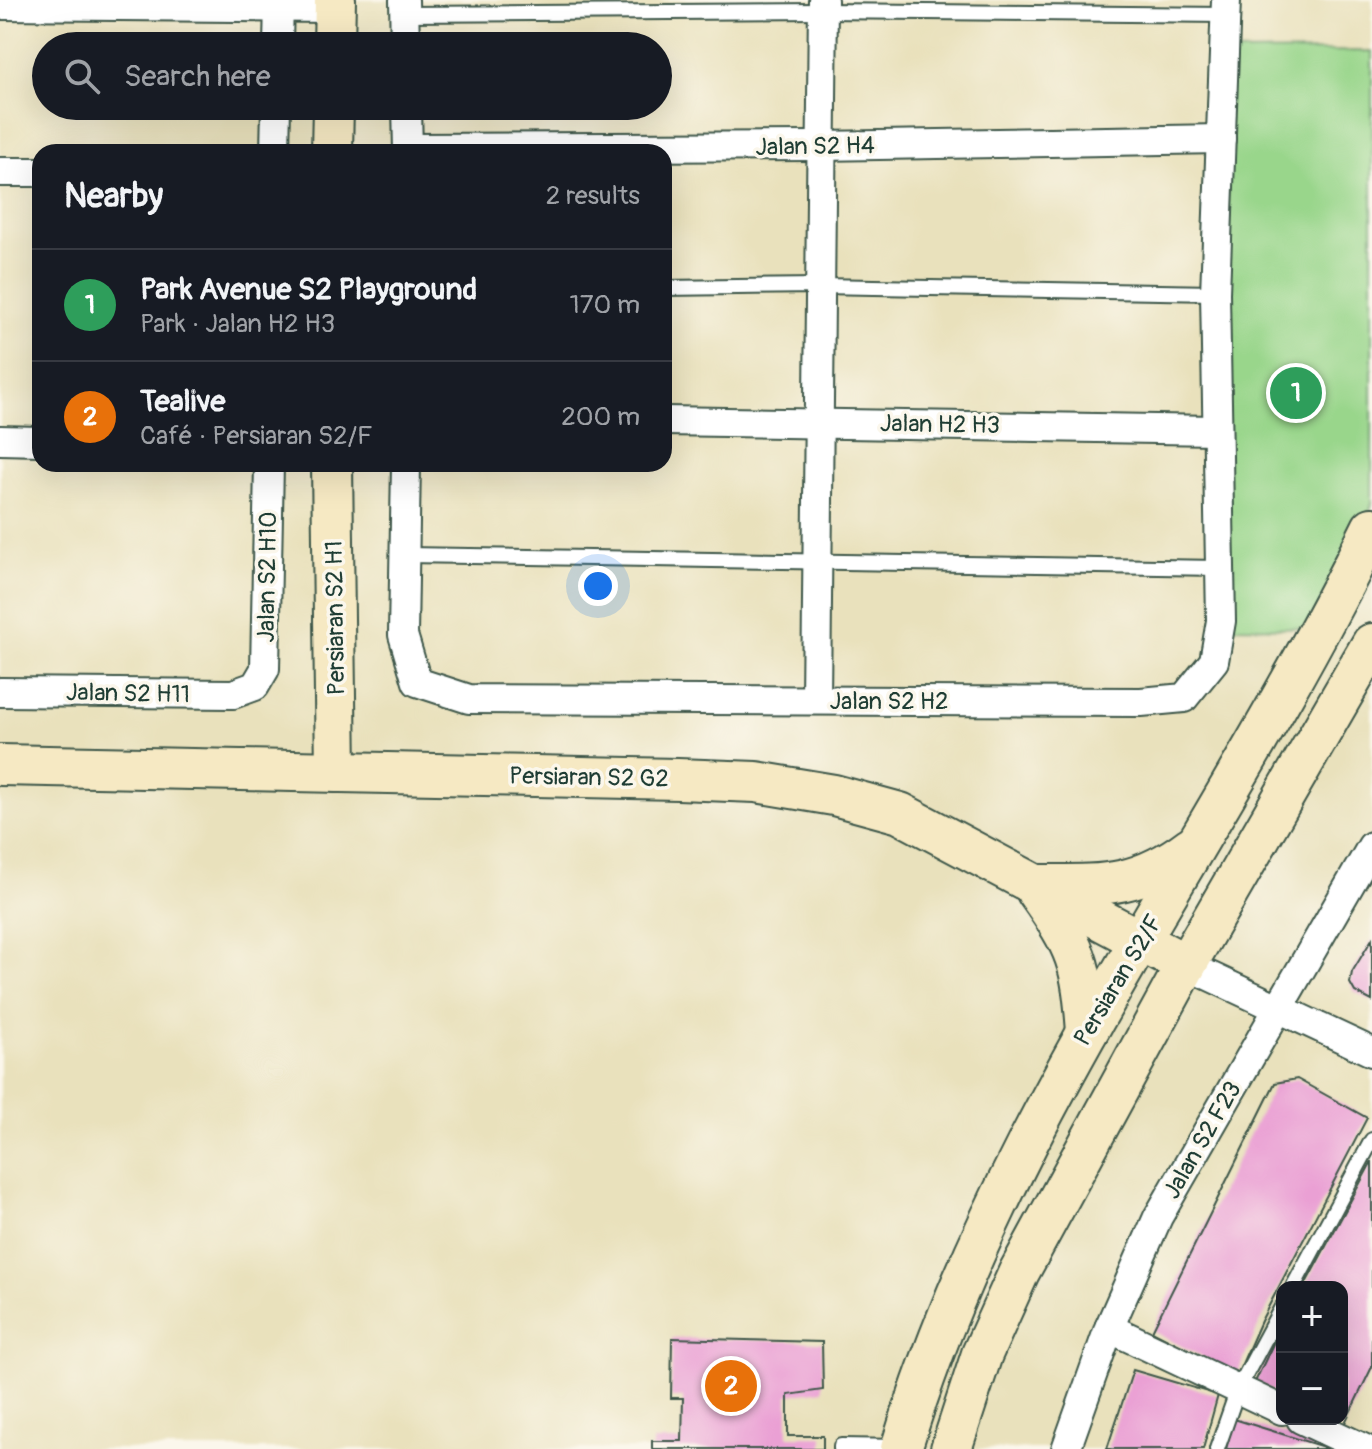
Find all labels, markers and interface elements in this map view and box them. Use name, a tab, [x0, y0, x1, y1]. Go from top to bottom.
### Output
search box	[32, 32, 672, 120]
icon: search	[60, 54, 104, 98]
text: Search here	[124, 58, 271, 95]
street label: Jalan S2 H4	[755, 131, 875, 162]
text: Nearby	[64, 175, 163, 218]
text: 2 results	[546, 180, 640, 212]
text: Park Avenue S2 Playground	[140, 271, 477, 308]
text: 1	[85, 289, 95, 321]
text: 170 m	[570, 289, 640, 321]
text: Park · Jalan H2 H3	[140, 308, 335, 340]
pin: 1	[1270, 363, 1322, 423]
text: Tealive	[140, 383, 225, 420]
text: 2	[83, 401, 97, 433]
text: 200 m	[561, 401, 640, 433]
street label: Jalan H2 H3	[880, 409, 1000, 440]
text: Café · Persiaran S2/F	[140, 420, 373, 452]
street label: Jalan S2 H10	[252, 511, 283, 643]
street label: Persiaran S2 H1	[320, 540, 351, 696]
your location	[578, 566, 618, 606]
street label: Jalan S2 H11	[66, 678, 190, 709]
street label: Jalan S2 H2	[830, 687, 948, 716]
street label: Persiaran S2 G2	[509, 762, 669, 793]
street label: Persiaran S2/F	[1068, 909, 1169, 1051]
street label: Jalan S2 F23	[1157, 1076, 1248, 1204]
map controls	[1276, 1281, 1348, 1425]
button: +	[1276, 1281, 1348, 1353]
button: −	[1276, 1353, 1348, 1425]
pin: 2	[705, 1356, 757, 1416]

